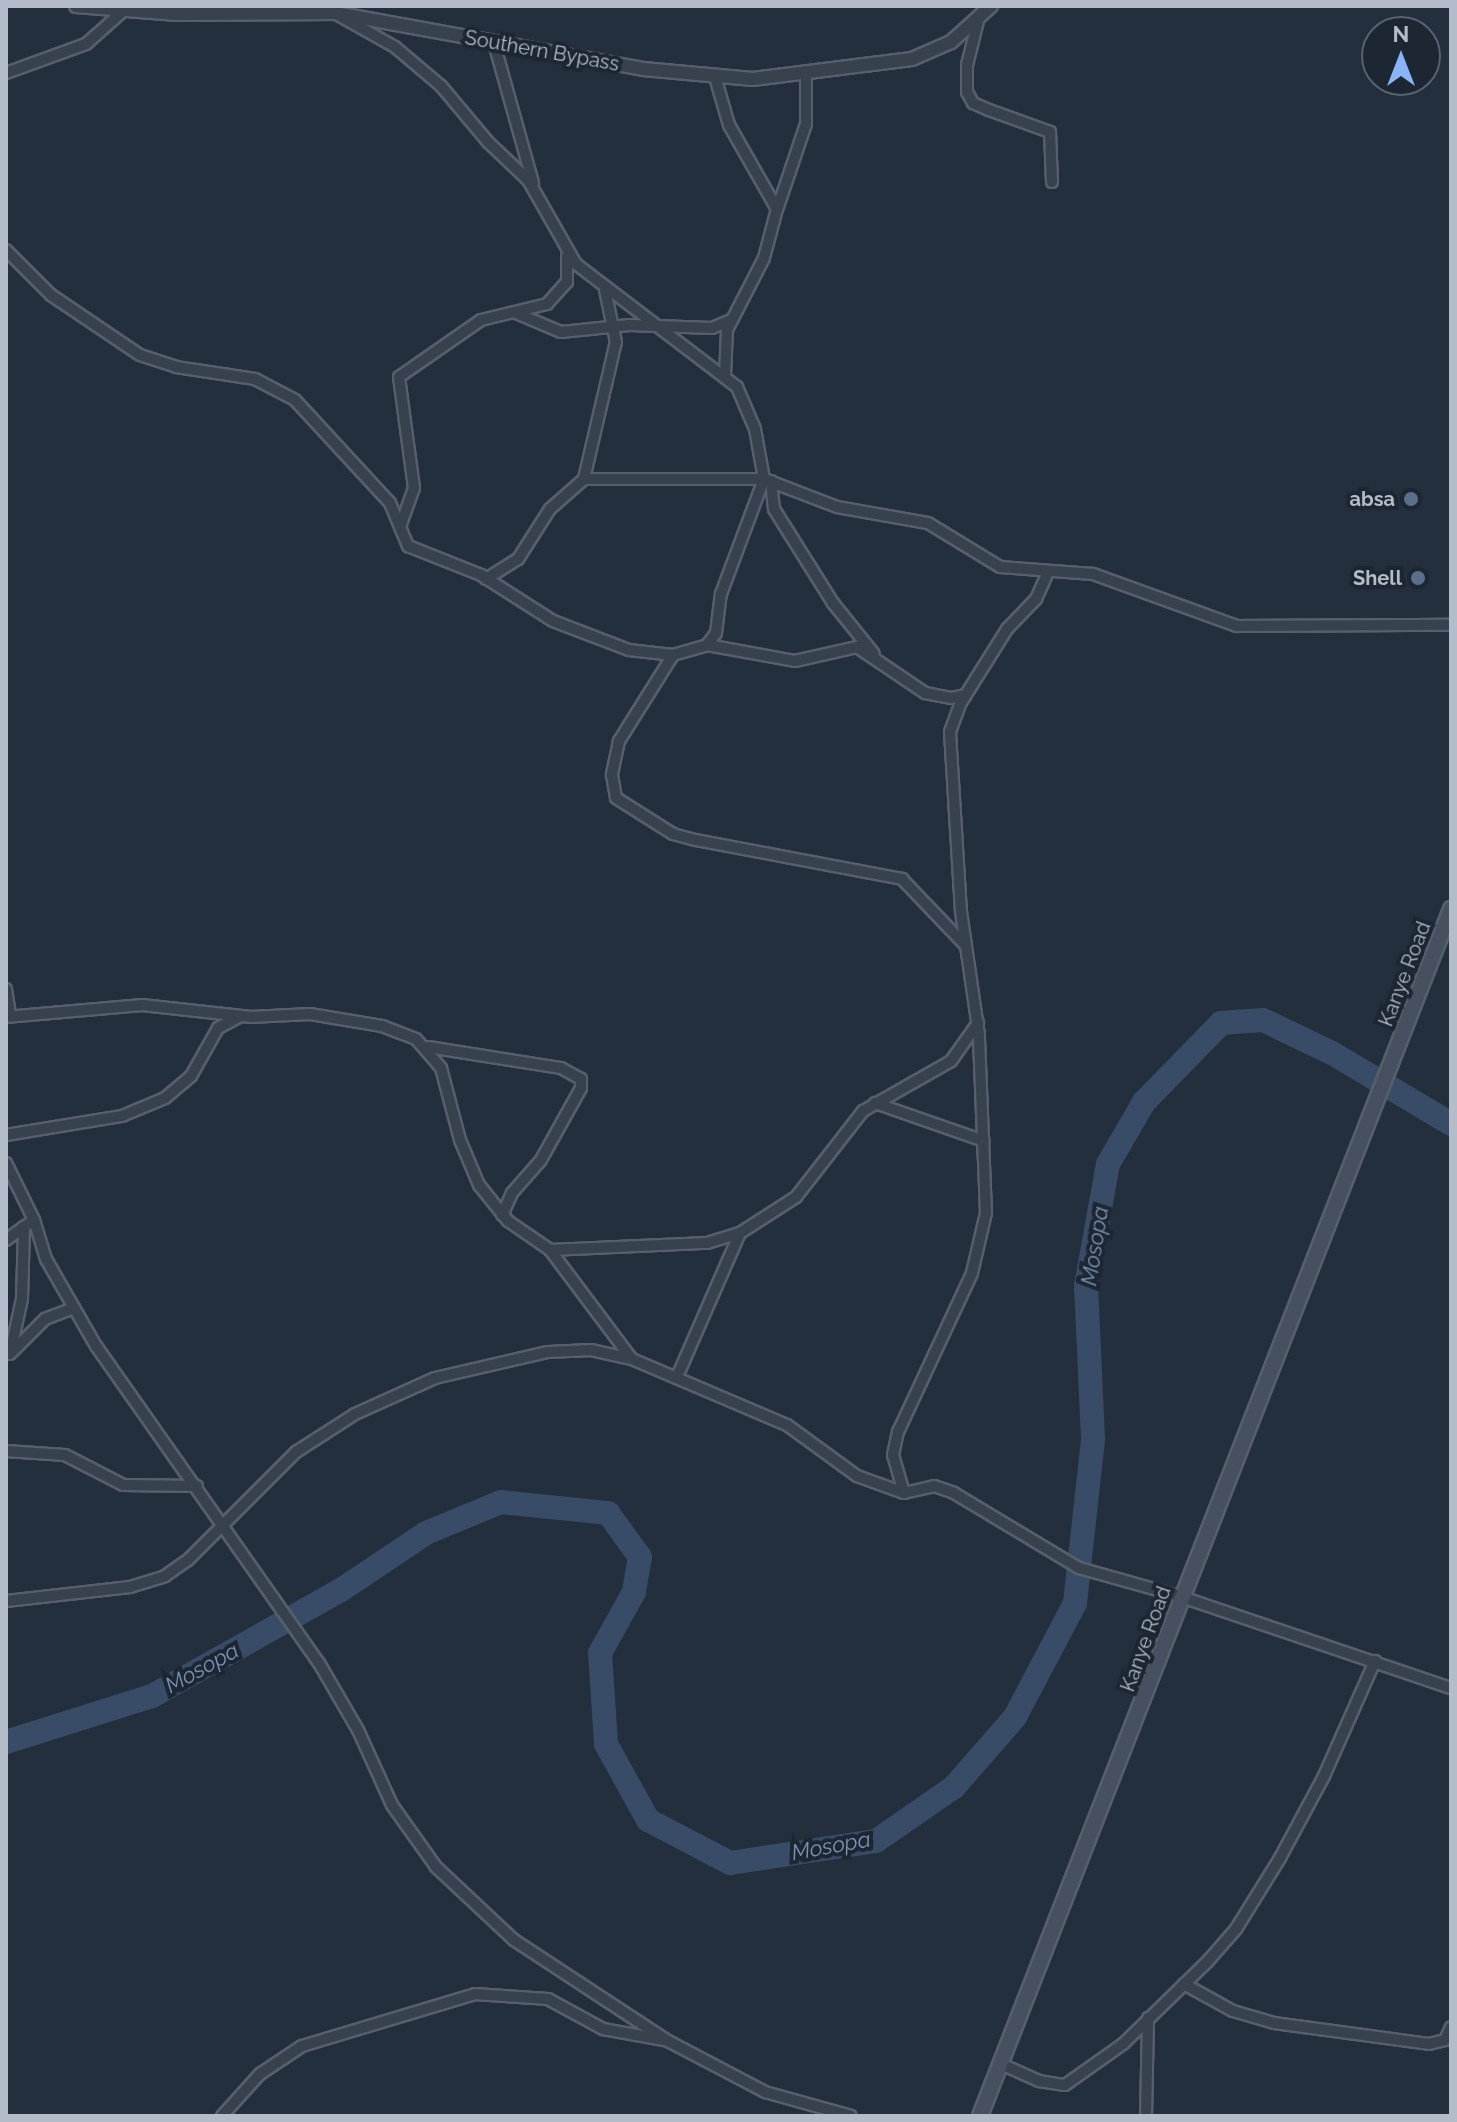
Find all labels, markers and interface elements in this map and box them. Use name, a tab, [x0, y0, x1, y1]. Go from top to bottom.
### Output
north arrow	[1361, 16, 1441, 96]
text: N	[1393, 21, 1409, 47]
street label: Southern Bypass	[463, 26, 621, 76]
place label: absa	[1349, 487, 1395, 511]
marker: absa	[1402, 490, 1420, 508]
place label: Shell	[1353, 566, 1402, 590]
marker: Shell	[1409, 569, 1427, 587]
street label: Kanye Road	[1374, 918, 1436, 1030]
water label: Mosopa	[1076, 1204, 1114, 1288]
street label: Kanye Road	[1116, 1583, 1176, 1695]
water label: Mosopa	[161, 1637, 243, 1699]
water label: Mosopa	[789, 1826, 873, 1866]

